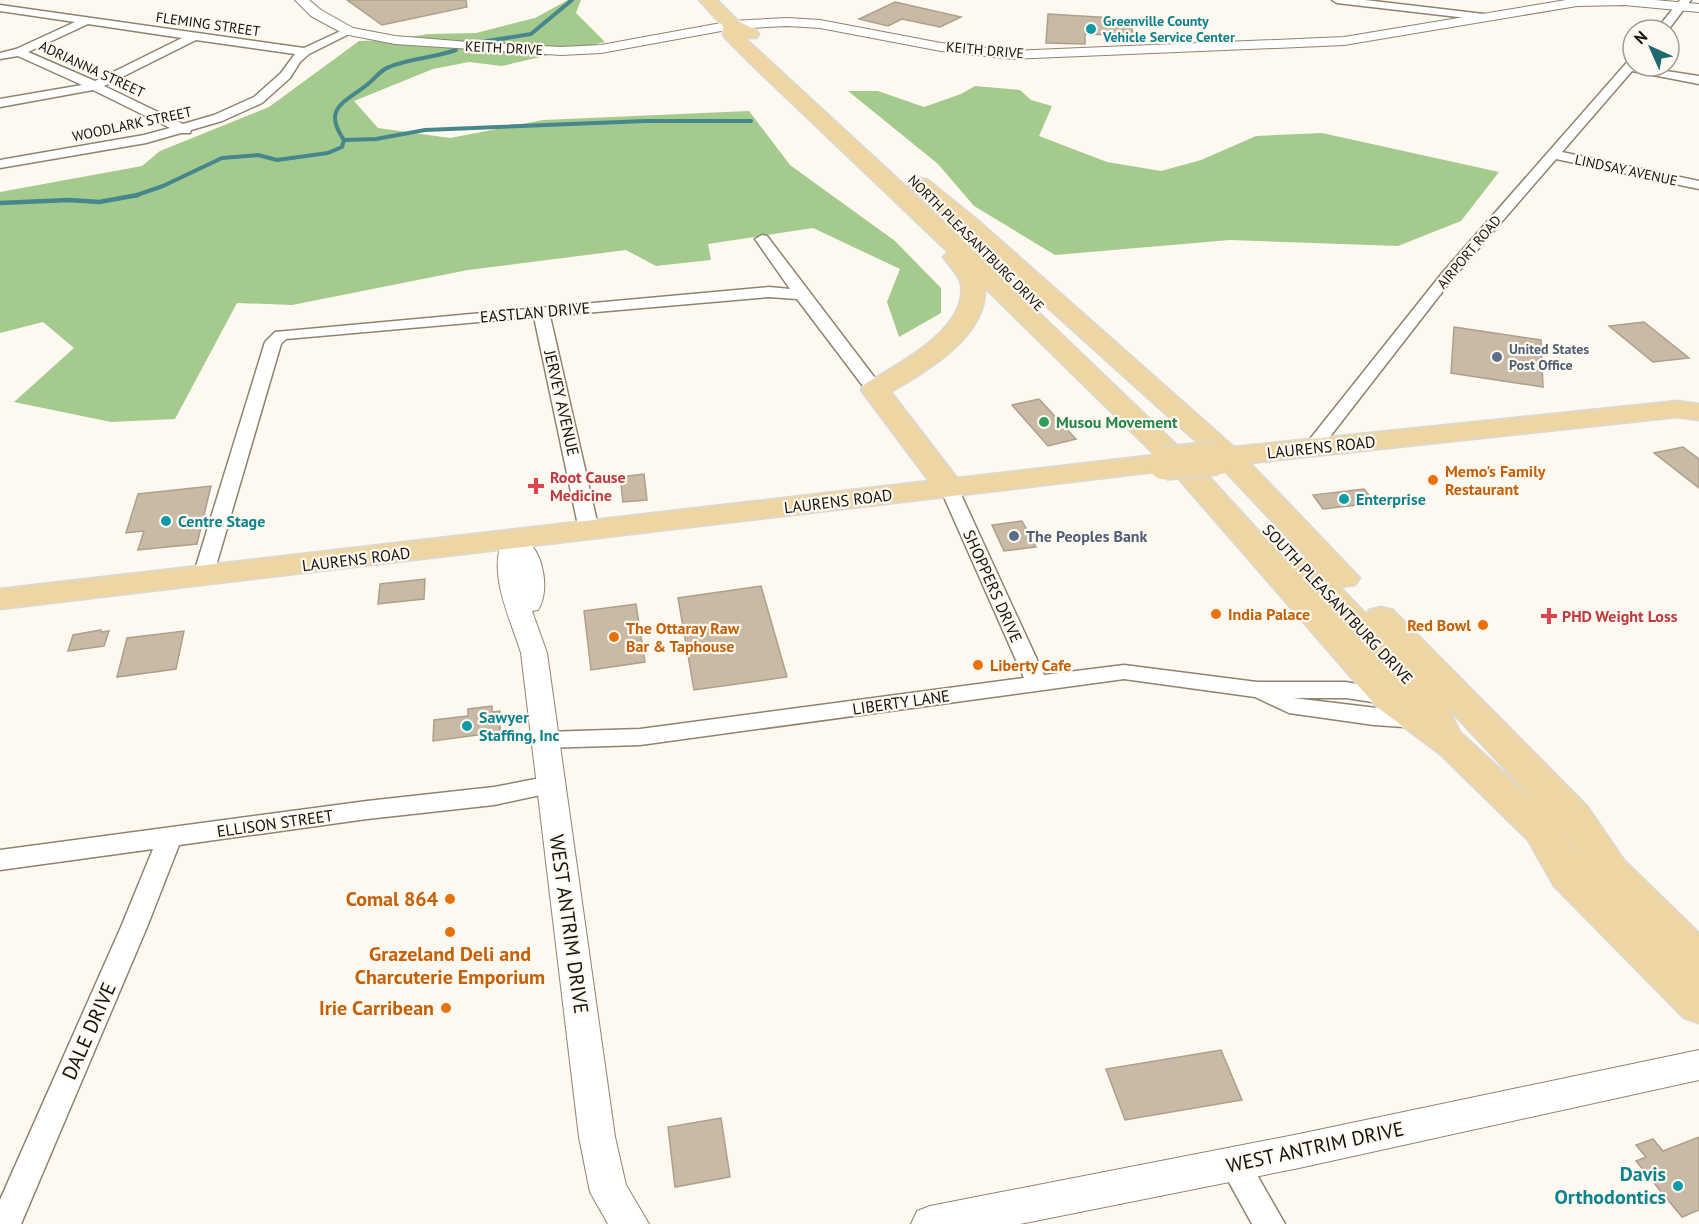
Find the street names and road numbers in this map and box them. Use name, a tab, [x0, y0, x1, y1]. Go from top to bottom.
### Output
street label: FLEMING STREET	[155, 8, 262, 40]
street label: ADRIANNA STREET	[36, 37, 148, 101]
street label: KEITH DRIVE	[465, 37, 543, 59]
street label: KEITH DRIVE	[945, 38, 1025, 62]
street label: WOODLARK STREET	[71, 103, 194, 145]
street label: LINDSAY AVENUE	[1573, 150, 1679, 190]
street label: NORTH PLEASANTBURG DRIVE	[904, 171, 1048, 315]
street label: AIRPORT ROAD	[1433, 212, 1505, 292]
street label: EASTLAN DRIVE	[479, 297, 591, 327]
street label: JERVEY AVENUE	[540, 347, 584, 458]
street label: LAURENS ROAD	[1266, 431, 1376, 463]
street label: LAURENS ROAD	[783, 484, 893, 518]
street label: SOUTH PLEASANTBURG DRIVE	[1259, 520, 1417, 688]
street label: SHOPPERS DRIVE	[959, 527, 1027, 645]
street label: LAURENS ROAD	[301, 542, 411, 576]
street label: LIBERTY LANE	[851, 685, 951, 719]
street label: ELLISON STREET	[216, 805, 335, 841]
street label: WEST ANTRIM DRIVE	[544, 833, 594, 1015]
street label: DALE DRIVE	[56, 978, 122, 1084]
street label: WEST ANTRIM DRIVE	[1224, 1115, 1406, 1179]

